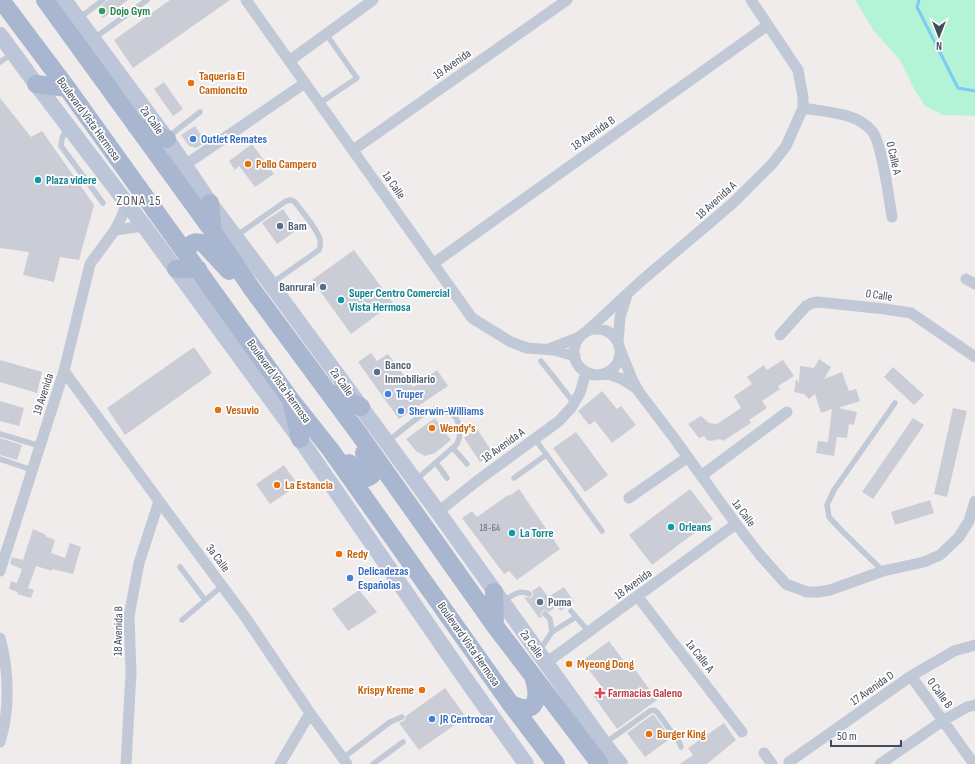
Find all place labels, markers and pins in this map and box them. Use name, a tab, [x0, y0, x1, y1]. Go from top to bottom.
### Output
place label: Dojo Gym	[110, 4, 150, 19]
marker: Dojo Gym	[97, 6, 107, 16]
place label: Taqueria El Camioncito	[199, 69, 248, 98]
marker: Taqueria El Camioncito	[186, 78, 196, 88]
place label: Outlet Remates	[201, 132, 268, 147]
marker: Outlet Remates	[188, 134, 198, 144]
place label: Pollo Campero	[256, 157, 317, 172]
marker: Pollo Campero	[243, 159, 253, 169]
place label: Plaza videre	[46, 173, 97, 188]
marker: Plaza videre	[33, 175, 43, 185]
place label: Bam	[288, 219, 307, 234]
marker: Bam	[275, 221, 285, 231]
place label: Banrural	[279, 280, 315, 295]
marker: Banrural	[318, 282, 328, 292]
place label: Super Centro Comercial Vista Hermosa	[349, 286, 450, 315]
marker: Super Centro Comercial Vista Hermosa	[336, 295, 346, 305]
place label: Banco Inmobiliario	[385, 358, 435, 387]
marker: Banco Inmobiliario	[372, 367, 382, 377]
place label: Truper	[396, 387, 424, 402]
marker: Truper	[383, 389, 393, 399]
place label: Vesuvio	[226, 403, 259, 418]
place label: Sherwin-Williams	[409, 404, 484, 419]
marker: Vesuvio	[213, 405, 223, 415]
marker: Sherwin-Williams	[396, 406, 406, 416]
place label: Wendy's	[440, 421, 476, 436]
marker: Wendy's	[427, 423, 437, 433]
place label: La Estancia	[285, 478, 333, 493]
marker: La Estancia	[272, 480, 282, 490]
place label: Orleans	[679, 520, 712, 535]
marker: Orleans	[666, 522, 676, 532]
place label: La Torre	[520, 526, 554, 541]
marker: La Torre	[507, 528, 517, 538]
place label: Redy	[347, 547, 368, 562]
marker: Redy	[334, 549, 344, 559]
place label: Delicadezas Españolas	[358, 564, 409, 593]
marker: Delicadezas Españolas	[345, 573, 355, 583]
place label: Puma	[548, 595, 572, 610]
marker: Puma	[535, 597, 545, 607]
place label: Myeong Dong	[577, 657, 634, 672]
marker: Myeong Dong	[564, 659, 574, 669]
place label: Krispy Kreme	[358, 683, 414, 698]
marker: Krispy Kreme	[417, 685, 427, 695]
place label: Farmacias Galeno	[608, 686, 682, 701]
marker: Farmacias Galeno	[595, 688, 605, 698]
place label: JR Centrocar	[439, 712, 494, 727]
marker: JR Centrocar	[427, 714, 437, 724]
place label: Burger King	[657, 727, 706, 742]
marker: Burger King	[644, 729, 654, 739]

